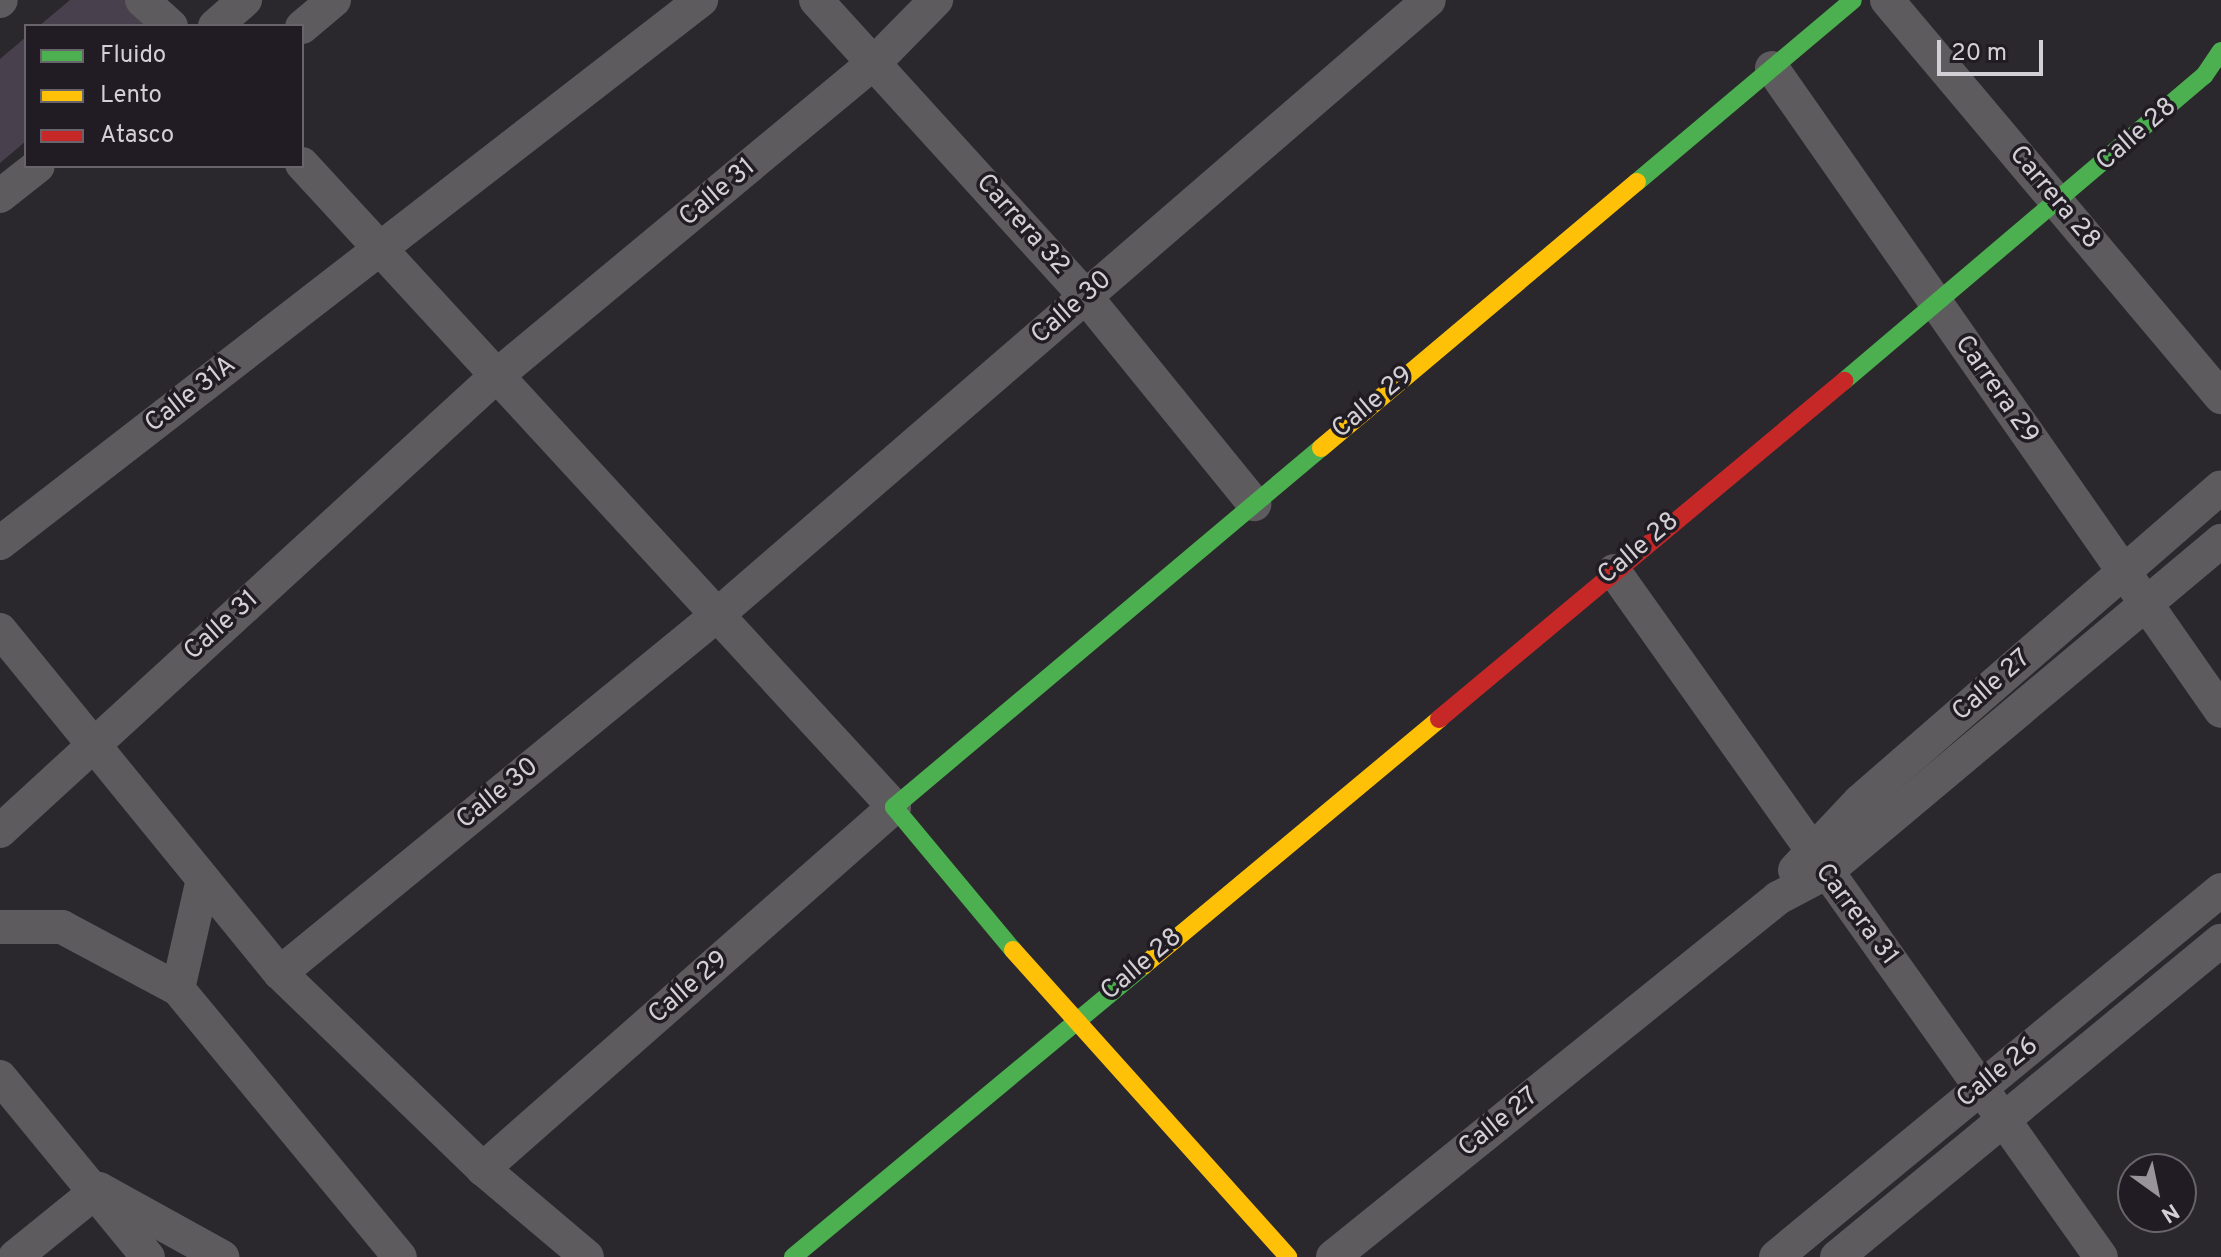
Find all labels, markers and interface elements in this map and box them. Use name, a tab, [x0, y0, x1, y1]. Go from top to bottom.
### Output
legend	[24, 24, 304, 168]
scale bar	[1941, 24, 2047, 74]
text: 20 m	[1951, 39, 2007, 69]
text: Fluido	[100, 41, 166, 71]
text: Lento	[100, 81, 162, 111]
street label: Calle 28	[2091, 92, 2183, 178]
text: Atasco	[100, 121, 174, 151]
street label: Carrera 28	[2002, 140, 2106, 256]
street label: Calle 31	[674, 152, 762, 234]
street label: Carrera 32	[969, 168, 1075, 282]
street label: Calle 30	[1025, 265, 1119, 351]
street label: Carrera 29	[1947, 330, 2045, 450]
street label: Calle 31A	[139, 350, 243, 440]
street label: Calle 29	[1326, 360, 1420, 446]
street label: Calle 28	[1592, 506, 1686, 592]
street label: Calle 31	[178, 584, 266, 668]
street label: Calle 27	[1947, 644, 2037, 728]
street label: Calle 30	[451, 752, 545, 836]
street label: Carrera 31	[1808, 858, 1904, 972]
street label: Calle 28	[1095, 922, 1189, 1008]
street label: Calle 29	[643, 945, 735, 1031]
street label: Calle 26	[1951, 1031, 2045, 1115]
street label: Calle 27	[1453, 1081, 1545, 1165]
north arrow	[2117, 1153, 2197, 1233]
text: N	[2155, 1196, 2183, 1227]

